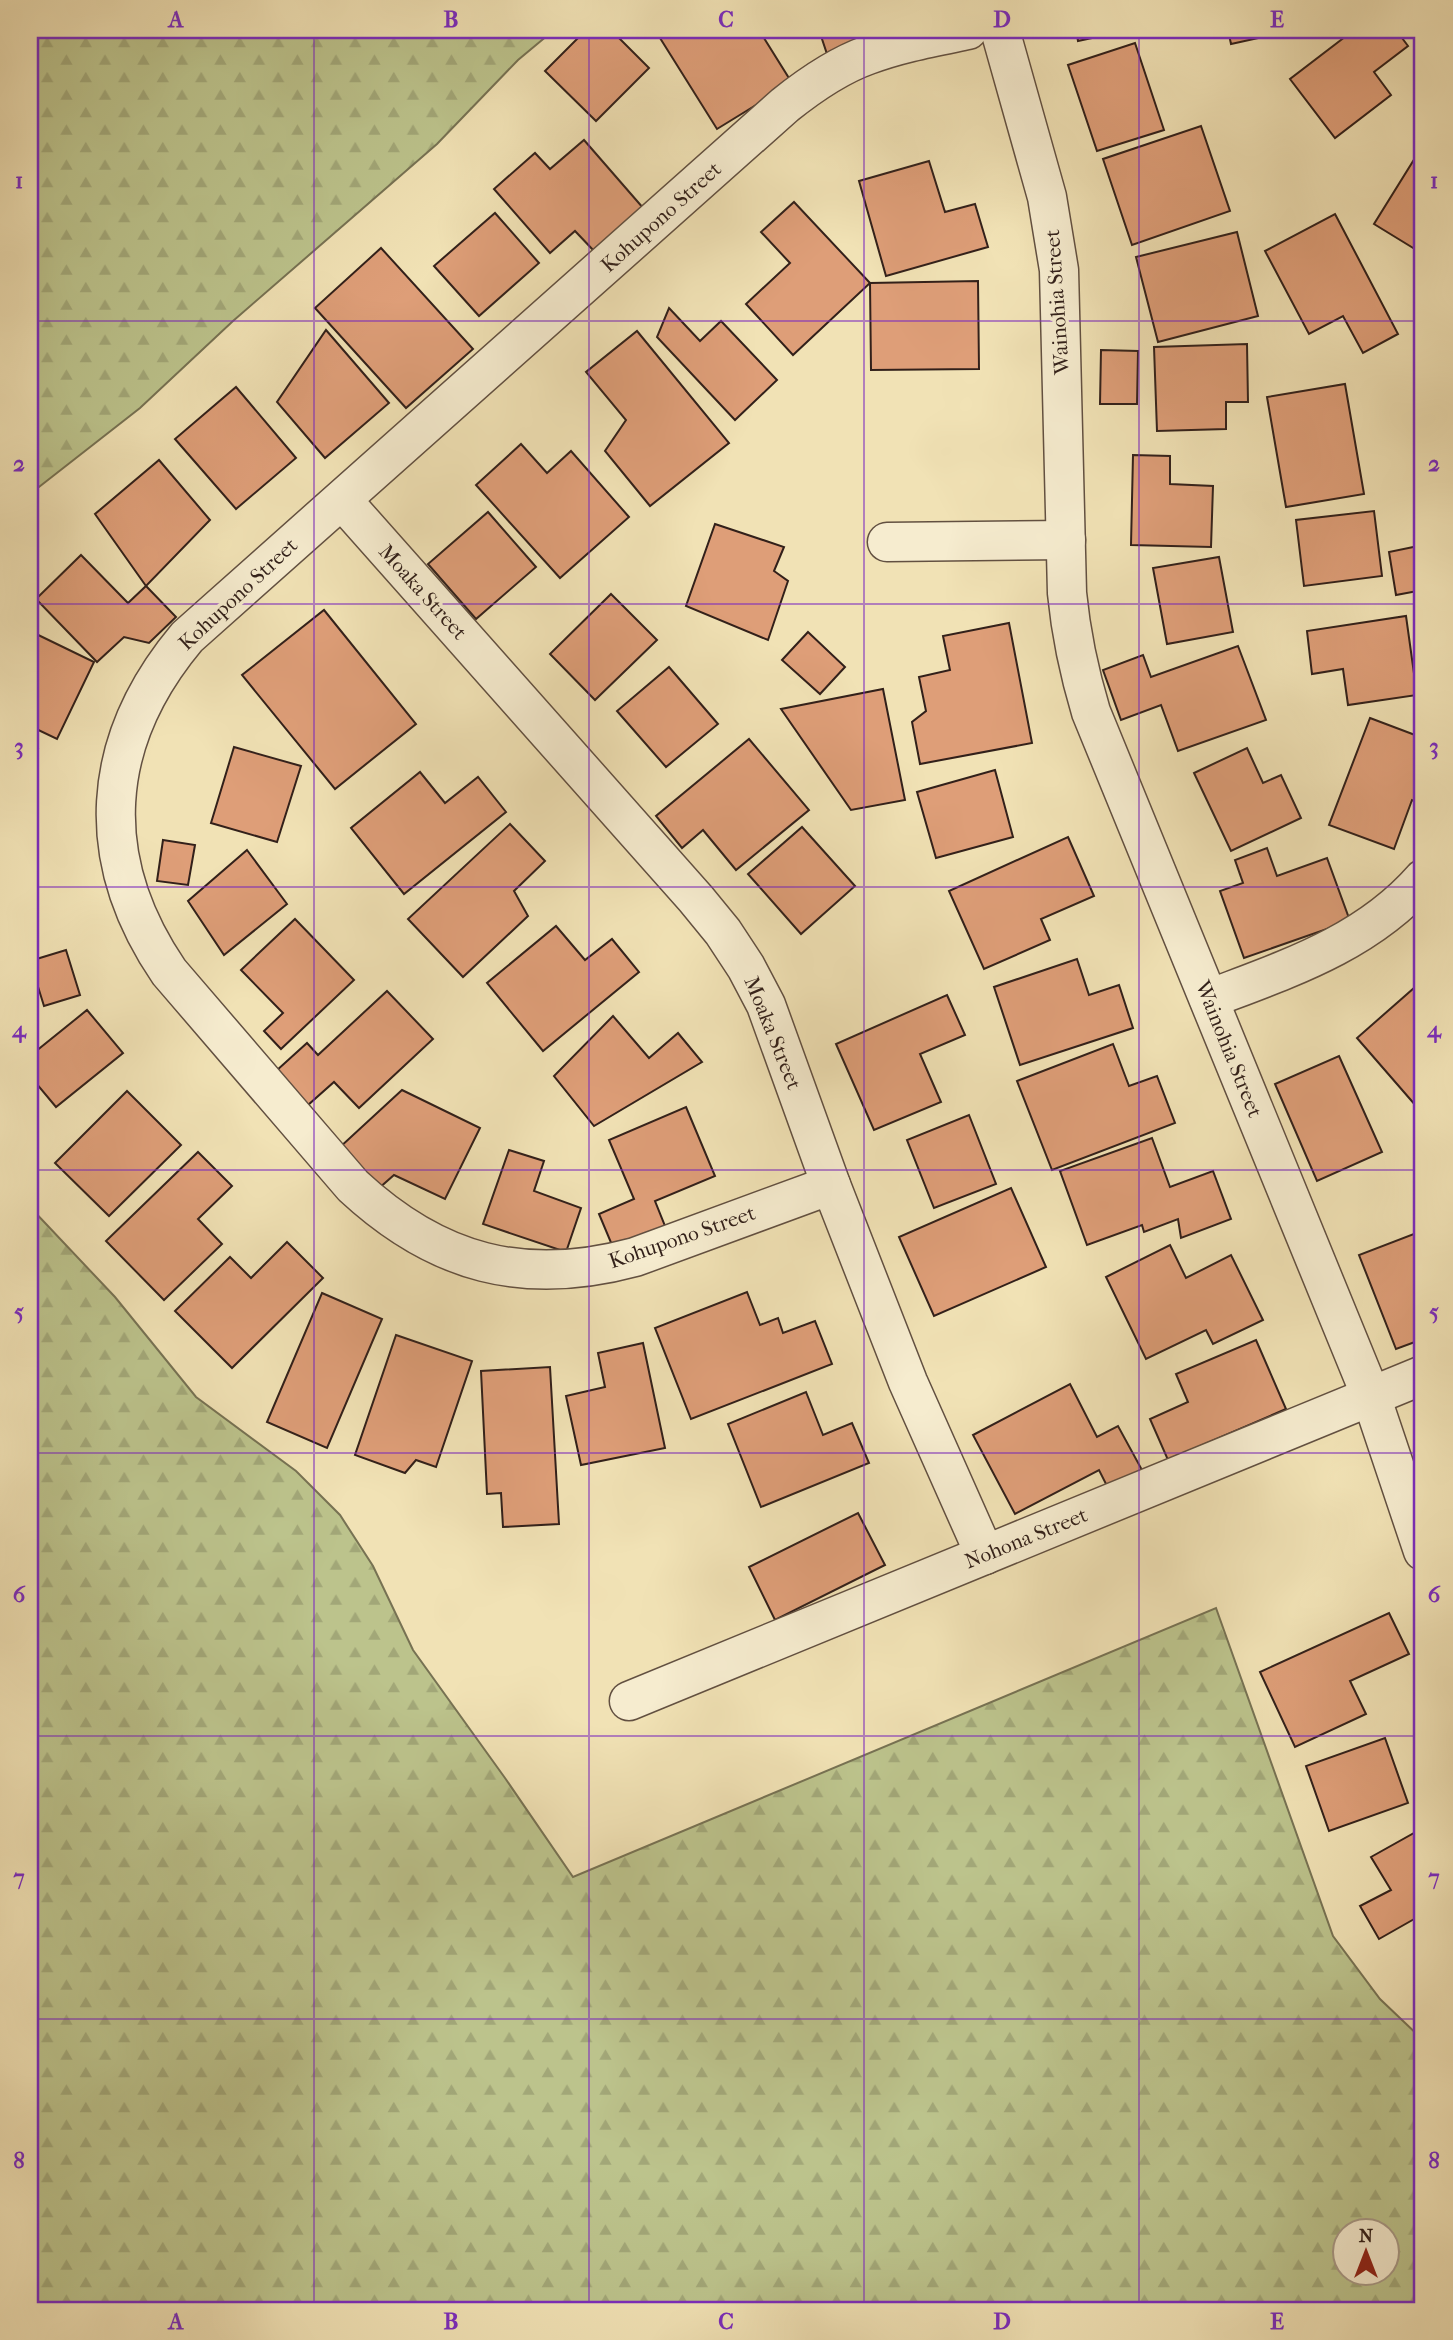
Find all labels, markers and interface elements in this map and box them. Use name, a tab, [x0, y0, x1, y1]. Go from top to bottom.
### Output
text: A	[167, 6, 185, 33]
text: B	[444, 6, 459, 33]
text: C	[718, 6, 734, 33]
text: D	[993, 6, 1011, 33]
text: E	[1270, 6, 1284, 33]
street label: Kohupono Street	[596, 156, 726, 277]
text: 1	[15, 167, 23, 194]
text: 1	[1430, 167, 1438, 194]
street label: Wainohia Street	[1040, 228, 1074, 376]
text: 2	[13, 450, 25, 477]
text: 2	[1428, 450, 1440, 477]
street label: Kohupono Street	[174, 533, 303, 655]
street label: Moaka Street	[374, 539, 472, 645]
text: 3	[14, 733, 24, 760]
text: 3	[1429, 733, 1439, 760]
street label: Moaka Street	[739, 973, 807, 1093]
street label: Wainohia Street	[1190, 976, 1268, 1121]
text: 4	[11, 1016, 27, 1043]
text: 4	[1426, 1016, 1442, 1043]
street label: Kohupono Street	[606, 1201, 759, 1273]
text: 5	[14, 1298, 24, 1325]
text: 5	[1429, 1298, 1439, 1325]
street label: Nohona Street	[961, 1502, 1091, 1573]
text: 6	[13, 1581, 26, 1608]
text: 6	[1428, 1581, 1441, 1608]
text: 7	[12, 1864, 25, 1891]
text: 7	[1427, 1864, 1440, 1891]
text: 8	[13, 2147, 25, 2174]
text: 8	[1428, 2147, 1440, 2174]
north arrow	[1330, 2218, 1400, 2288]
text: N	[1359, 2225, 1374, 2247]
text: A	[167, 2308, 185, 2335]
text: B	[444, 2308, 459, 2335]
text: C	[718, 2308, 734, 2335]
text: D	[993, 2308, 1011, 2335]
text: E	[1270, 2308, 1284, 2335]

